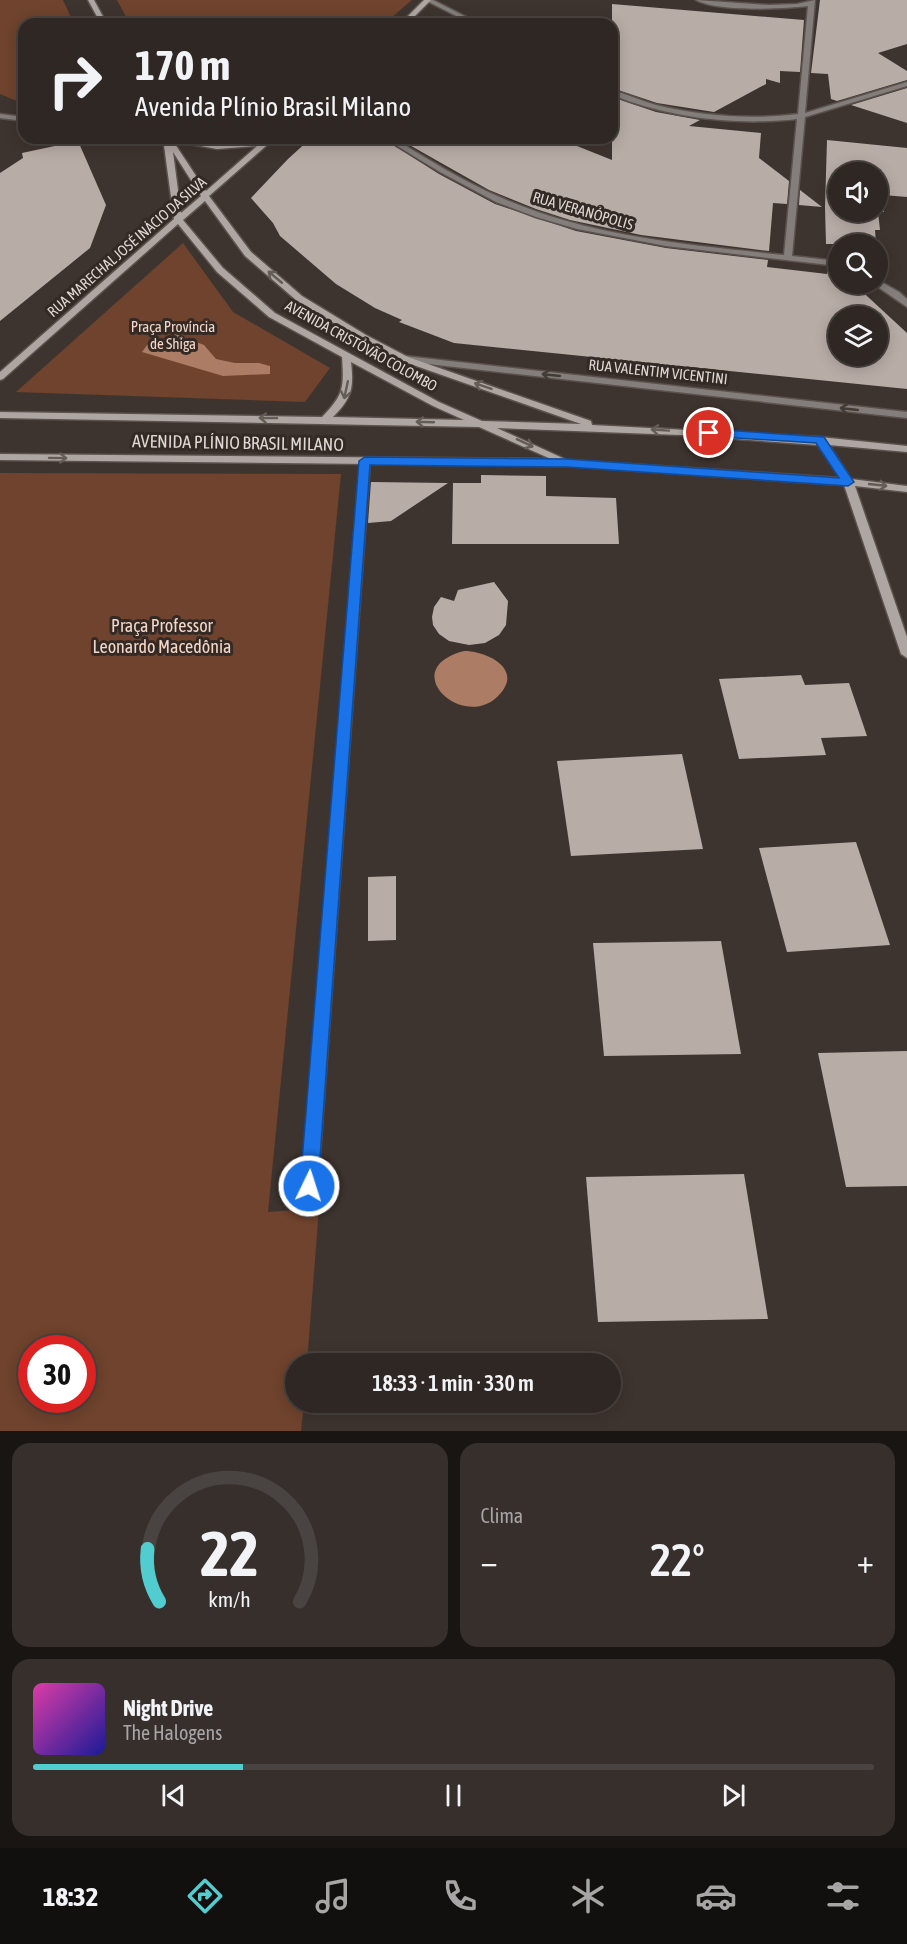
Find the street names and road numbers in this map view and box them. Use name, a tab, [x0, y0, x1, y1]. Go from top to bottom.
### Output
street label: RUA MARECHAL JOSÉ INÁCIO DA SILVA	[44, 173, 210, 320]
street label: RUA VERANÓPOLIS	[531, 188, 635, 233]
street label: AVENIDA CRISTÓVÃO COLOMBO	[282, 297, 440, 395]
street label: RUA VALENTIM VICENTINI	[588, 356, 729, 387]
street label: AVENIDA PLÍNIO BRASIL MILANO	[132, 430, 344, 455]

